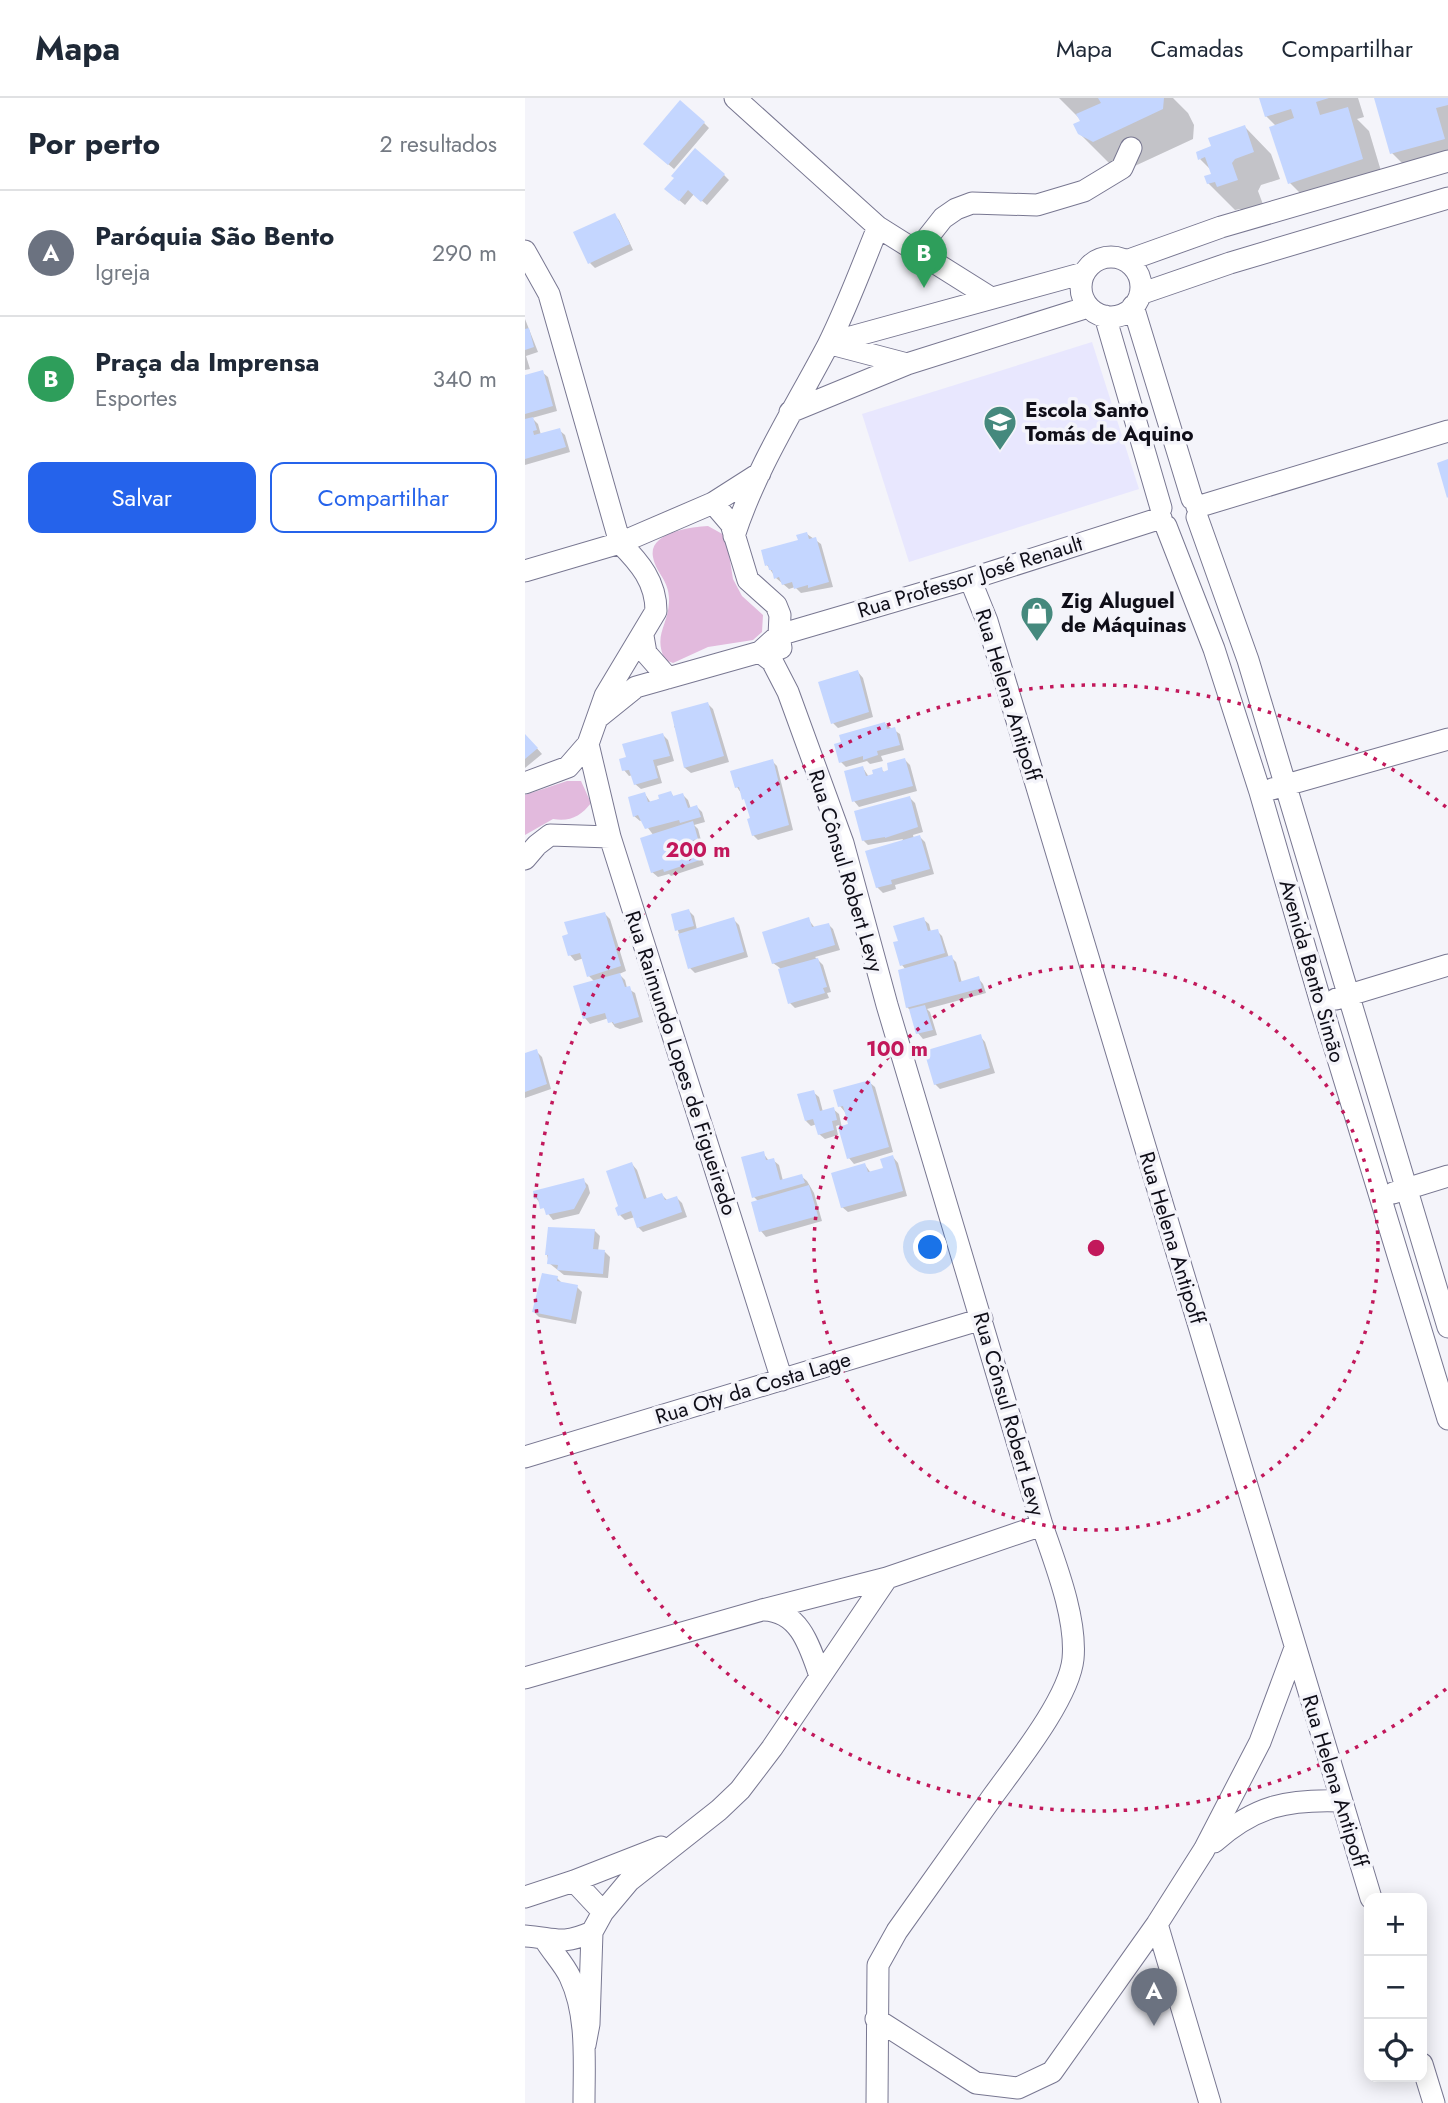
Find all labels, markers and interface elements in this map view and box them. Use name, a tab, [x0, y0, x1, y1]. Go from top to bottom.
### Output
text: Mapa	[35, 25, 120, 72]
text: Mapa	[1056, 31, 1112, 66]
text: Camadas	[1150, 31, 1243, 66]
text: Compartilhar	[1281, 31, 1413, 66]
text: Por perto	[28, 122, 160, 165]
text: 2 resultados	[379, 127, 497, 161]
text: Paróquia São Bento	[95, 217, 334, 255]
pin: B	[901, 230, 947, 288]
text: A	[43, 236, 59, 270]
text: 290 m	[432, 236, 497, 270]
text: Igreja	[95, 255, 150, 289]
text: Praça da Imprensa	[95, 343, 320, 381]
text: B	[43, 362, 59, 396]
text: 340 m	[432, 362, 497, 396]
text: Esportes	[95, 381, 177, 415]
place label: Escola Santo Tomás de Aquino	[1025, 395, 1194, 449]
school or university icon: Escola Santo Tomás de Aquino	[981, 403, 1019, 452]
button: Salvar	[28, 462, 256, 533]
button: Compartilhar	[270, 462, 497, 533]
street label: Rua Professor José Renault	[854, 528, 1086, 626]
place label: Zig Aluguel de Máquinas	[1061, 586, 1187, 640]
shop icon: Zig Aluguel de Máquinas	[1018, 594, 1056, 643]
street label: Rua Helena Antipoff	[967, 605, 1049, 786]
street label: Rua Cônsul Robert Levy	[801, 766, 891, 977]
text: 200 m	[665, 835, 731, 865]
street label: Avenida Bento Simão	[1272, 876, 1352, 1066]
street label: Rua Raimundo Lopes de Figueiredo	[618, 907, 744, 1219]
text: 100 m	[866, 1034, 928, 1064]
street label: Rua Helena Antipoff	[1131, 1148, 1213, 1329]
your location	[913, 1230, 947, 1264]
centre of rings	[1084, 1236, 1108, 1260]
street label: Rua Cônsul Robert Levy	[966, 1309, 1053, 1520]
street label: Rua Oty da Costa Lage	[652, 1344, 855, 1432]
street label: Rua Helena Antipoff	[1294, 1691, 1376, 1872]
map controls	[1364, 1893, 1427, 2082]
button: +	[1364, 1893, 1427, 1956]
button: −	[1364, 1956, 1427, 2019]
pin: A	[1131, 1968, 1177, 2026]
button: locate	[1364, 2019, 1427, 2082]

